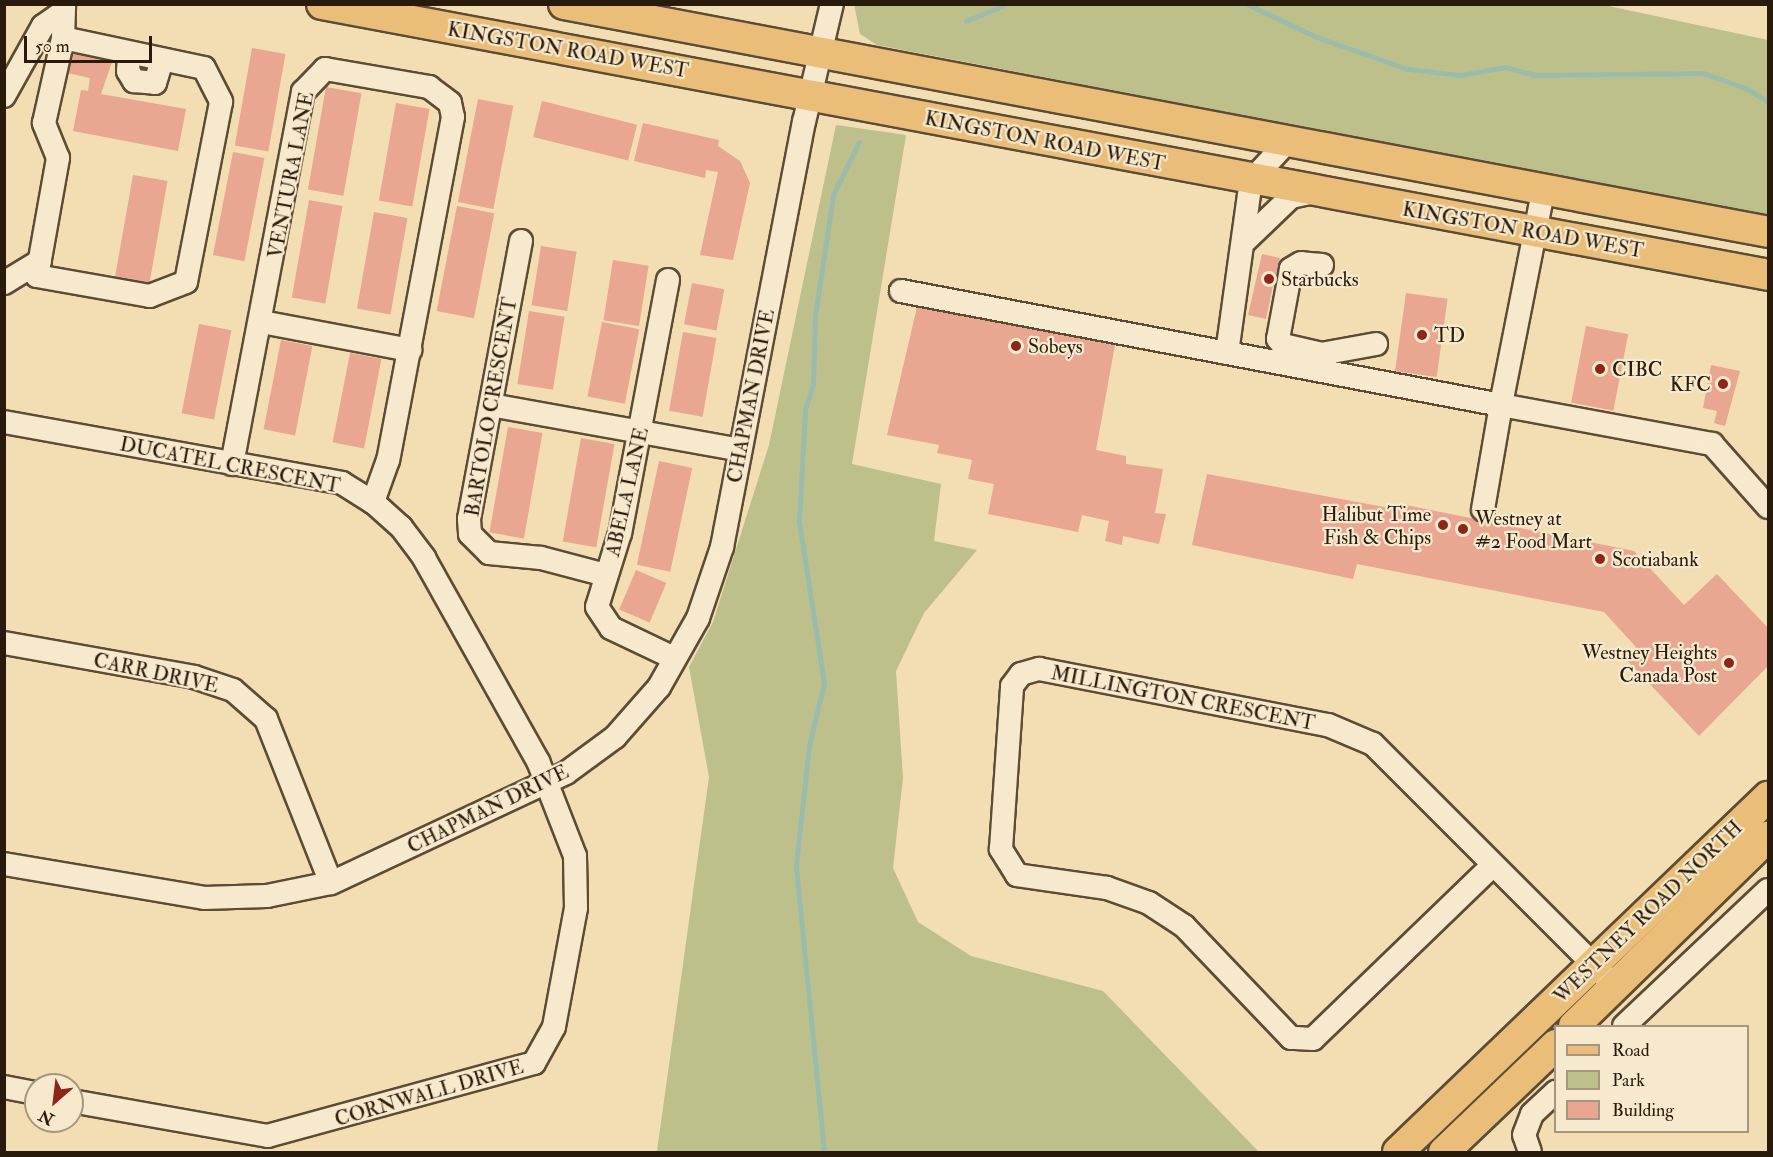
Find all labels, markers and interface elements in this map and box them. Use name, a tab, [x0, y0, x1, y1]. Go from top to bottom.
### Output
street label: KINGSTON ROAD WEST	[446, 17, 690, 83]
scale bar	[27, 24, 154, 62]
text: 50 m	[35, 35, 70, 58]
street label: VENTURA LANE	[263, 90, 319, 260]
street label: KINGSTON ROAD WEST	[923, 106, 1167, 176]
street label: KINGSTON ROAD WEST	[1401, 197, 1645, 263]
place label: Starbucks	[1281, 267, 1359, 291]
marker: Starbucks	[1262, 272, 1276, 286]
street label: BARTOLO CRESCENT	[460, 296, 522, 518]
street label: CHAPMAN DRIVE	[722, 307, 780, 485]
place label: TD	[1434, 323, 1465, 347]
marker: TD	[1415, 328, 1429, 342]
place label: Sobeys	[1028, 334, 1083, 358]
marker: Sobeys	[1009, 339, 1023, 353]
place label: CIBC	[1612, 357, 1662, 381]
marker: CIBC	[1593, 362, 1607, 376]
place label: KFC	[1670, 372, 1711, 396]
marker: KFC	[1716, 377, 1730, 391]
street label: ABELA LANE	[600, 425, 654, 559]
street label: DUCATEL CRESCENT	[118, 432, 342, 498]
place label: Halibut Time Fish & Chips	[1322, 502, 1431, 549]
place label: Westney at #2 Food Mart	[1475, 506, 1592, 553]
marker: Halibut Time Fish & Chips	[1436, 518, 1450, 532]
marker: Westney at #2 Food Mart	[1456, 522, 1470, 536]
place label: Scotiabank	[1612, 547, 1699, 571]
marker: Scotiabank	[1593, 552, 1607, 566]
place label: Westney Heights Canada Post	[1582, 640, 1717, 687]
street label: CARR DRIVE	[91, 648, 221, 698]
marker: Westney Heights Canada Post	[1722, 656, 1736, 670]
street label: MILLINGTON CRESCENT	[1049, 661, 1317, 735]
street label: CHAPMAN DRIVE	[403, 760, 573, 858]
street label: WESTNEY ROAD NORTH	[1549, 815, 1747, 1009]
legend	[1554, 1025, 1749, 1133]
text: Road	[1612, 1039, 1650, 1062]
street label: CORNWALL DRIVE	[332, 1055, 526, 1131]
text: Park	[1612, 1069, 1645, 1092]
north arrow	[24, 1073, 84, 1133]
text: Building	[1612, 1099, 1674, 1122]
text: N	[35, 1105, 58, 1129]

